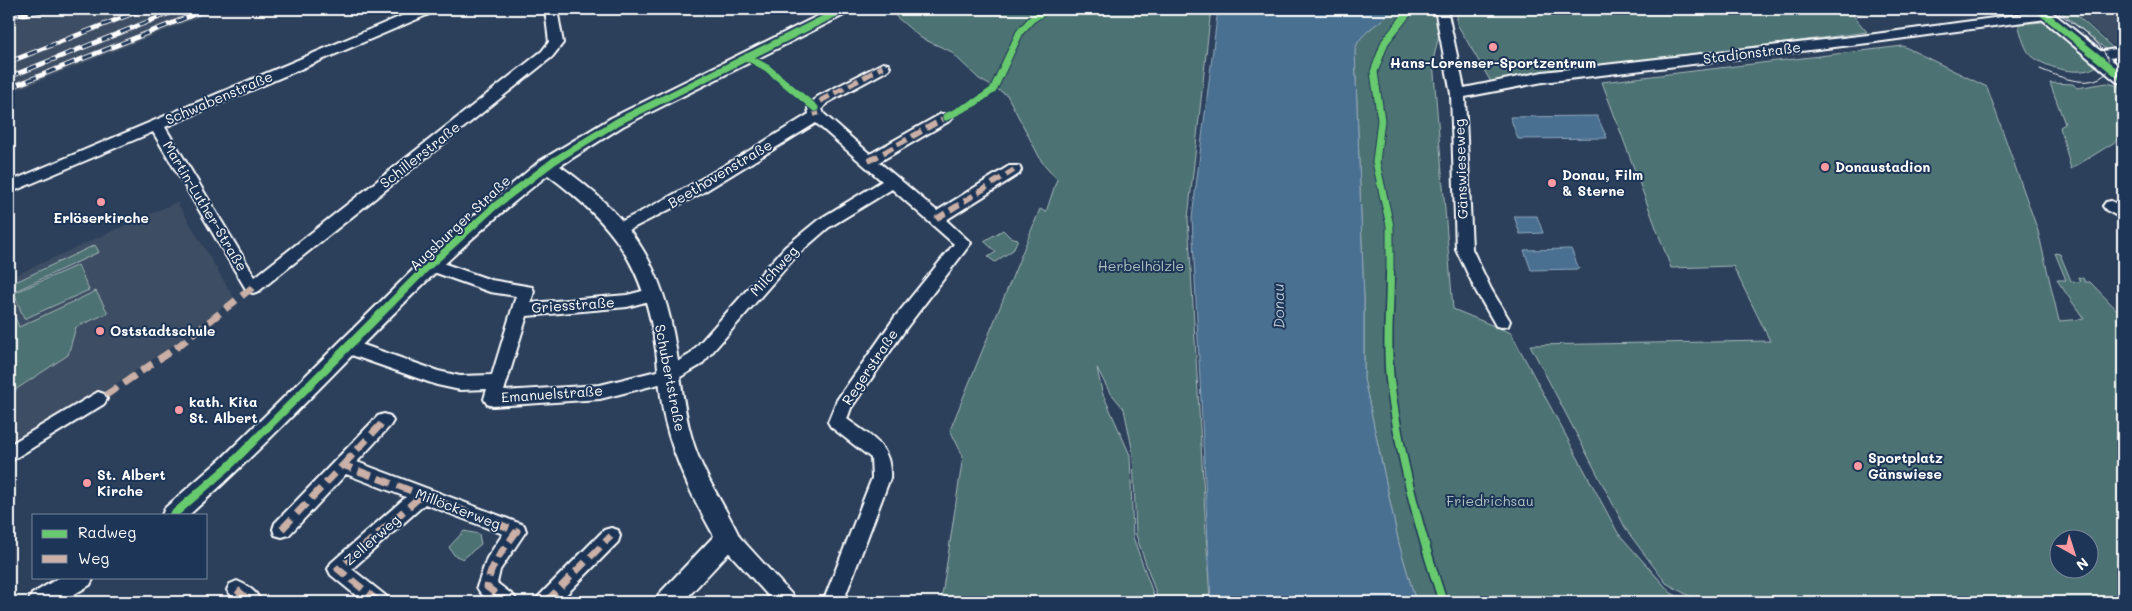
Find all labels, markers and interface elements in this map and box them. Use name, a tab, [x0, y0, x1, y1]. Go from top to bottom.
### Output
street label: Stadionstraße	[1702, 37, 1802, 68]
marker: Hans-Lorenser-Sportzentrum	[1487, 41, 1499, 53]
place label: Hans-Lorenser-Sportzentrum	[1390, 53, 1596, 72]
street label: Schwabenstraße	[162, 66, 276, 129]
street label: Schillerstraße	[376, 117, 464, 192]
street label: Gänswieseweg	[1449, 118, 1472, 220]
street label: Beethovenstraße	[664, 135, 775, 212]
street label: Martin-Luther-Straße	[159, 137, 252, 275]
place label: Donaustadion	[1835, 157, 1930, 176]
marker: Donaustadion	[1819, 161, 1831, 173]
place label: Donau, Film & Sterne	[1562, 165, 1643, 200]
street label: Augsburger Straße	[405, 171, 514, 274]
marker: Donau, Film & Sterne	[1546, 177, 1558, 189]
marker: Erlöserkirche	[95, 196, 107, 208]
place label: Erlöserkirche	[53, 208, 149, 227]
street label: Milchweg	[745, 241, 802, 300]
park label: Herbelhölzle	[1098, 256, 1184, 275]
water label: Donau	[1268, 283, 1288, 329]
street label: Griesstraße	[531, 292, 615, 317]
place label: Oststadtschule	[110, 321, 215, 340]
street label: Schubertstraße	[651, 323, 690, 433]
marker: Oststadtschule	[94, 325, 106, 337]
street label: Regerstraße	[837, 325, 902, 408]
street label: Emanuelstraße	[501, 380, 603, 407]
place label: kath. Kita St. Albert	[189, 392, 258, 427]
marker: kath. Kita St. Albert	[173, 404, 185, 416]
place label: Sportplatz Gänswiese	[1868, 448, 1943, 483]
marker: Sportplatz Gänswiese	[1852, 460, 1864, 472]
place label: St. Albert Kirche	[97, 465, 166, 500]
marker: St. Albert Kirche	[81, 477, 93, 489]
street label: Millöckerweg	[413, 484, 503, 533]
park label: Friedrichsau	[1446, 491, 1534, 510]
street label: Zellerweg	[340, 510, 404, 569]
legend	[32, 514, 208, 578]
text: Radweg	[78, 522, 136, 542]
north arrow	[2050, 528, 2100, 578]
text: Weg	[78, 548, 109, 568]
text: N	[2072, 554, 2093, 575]

